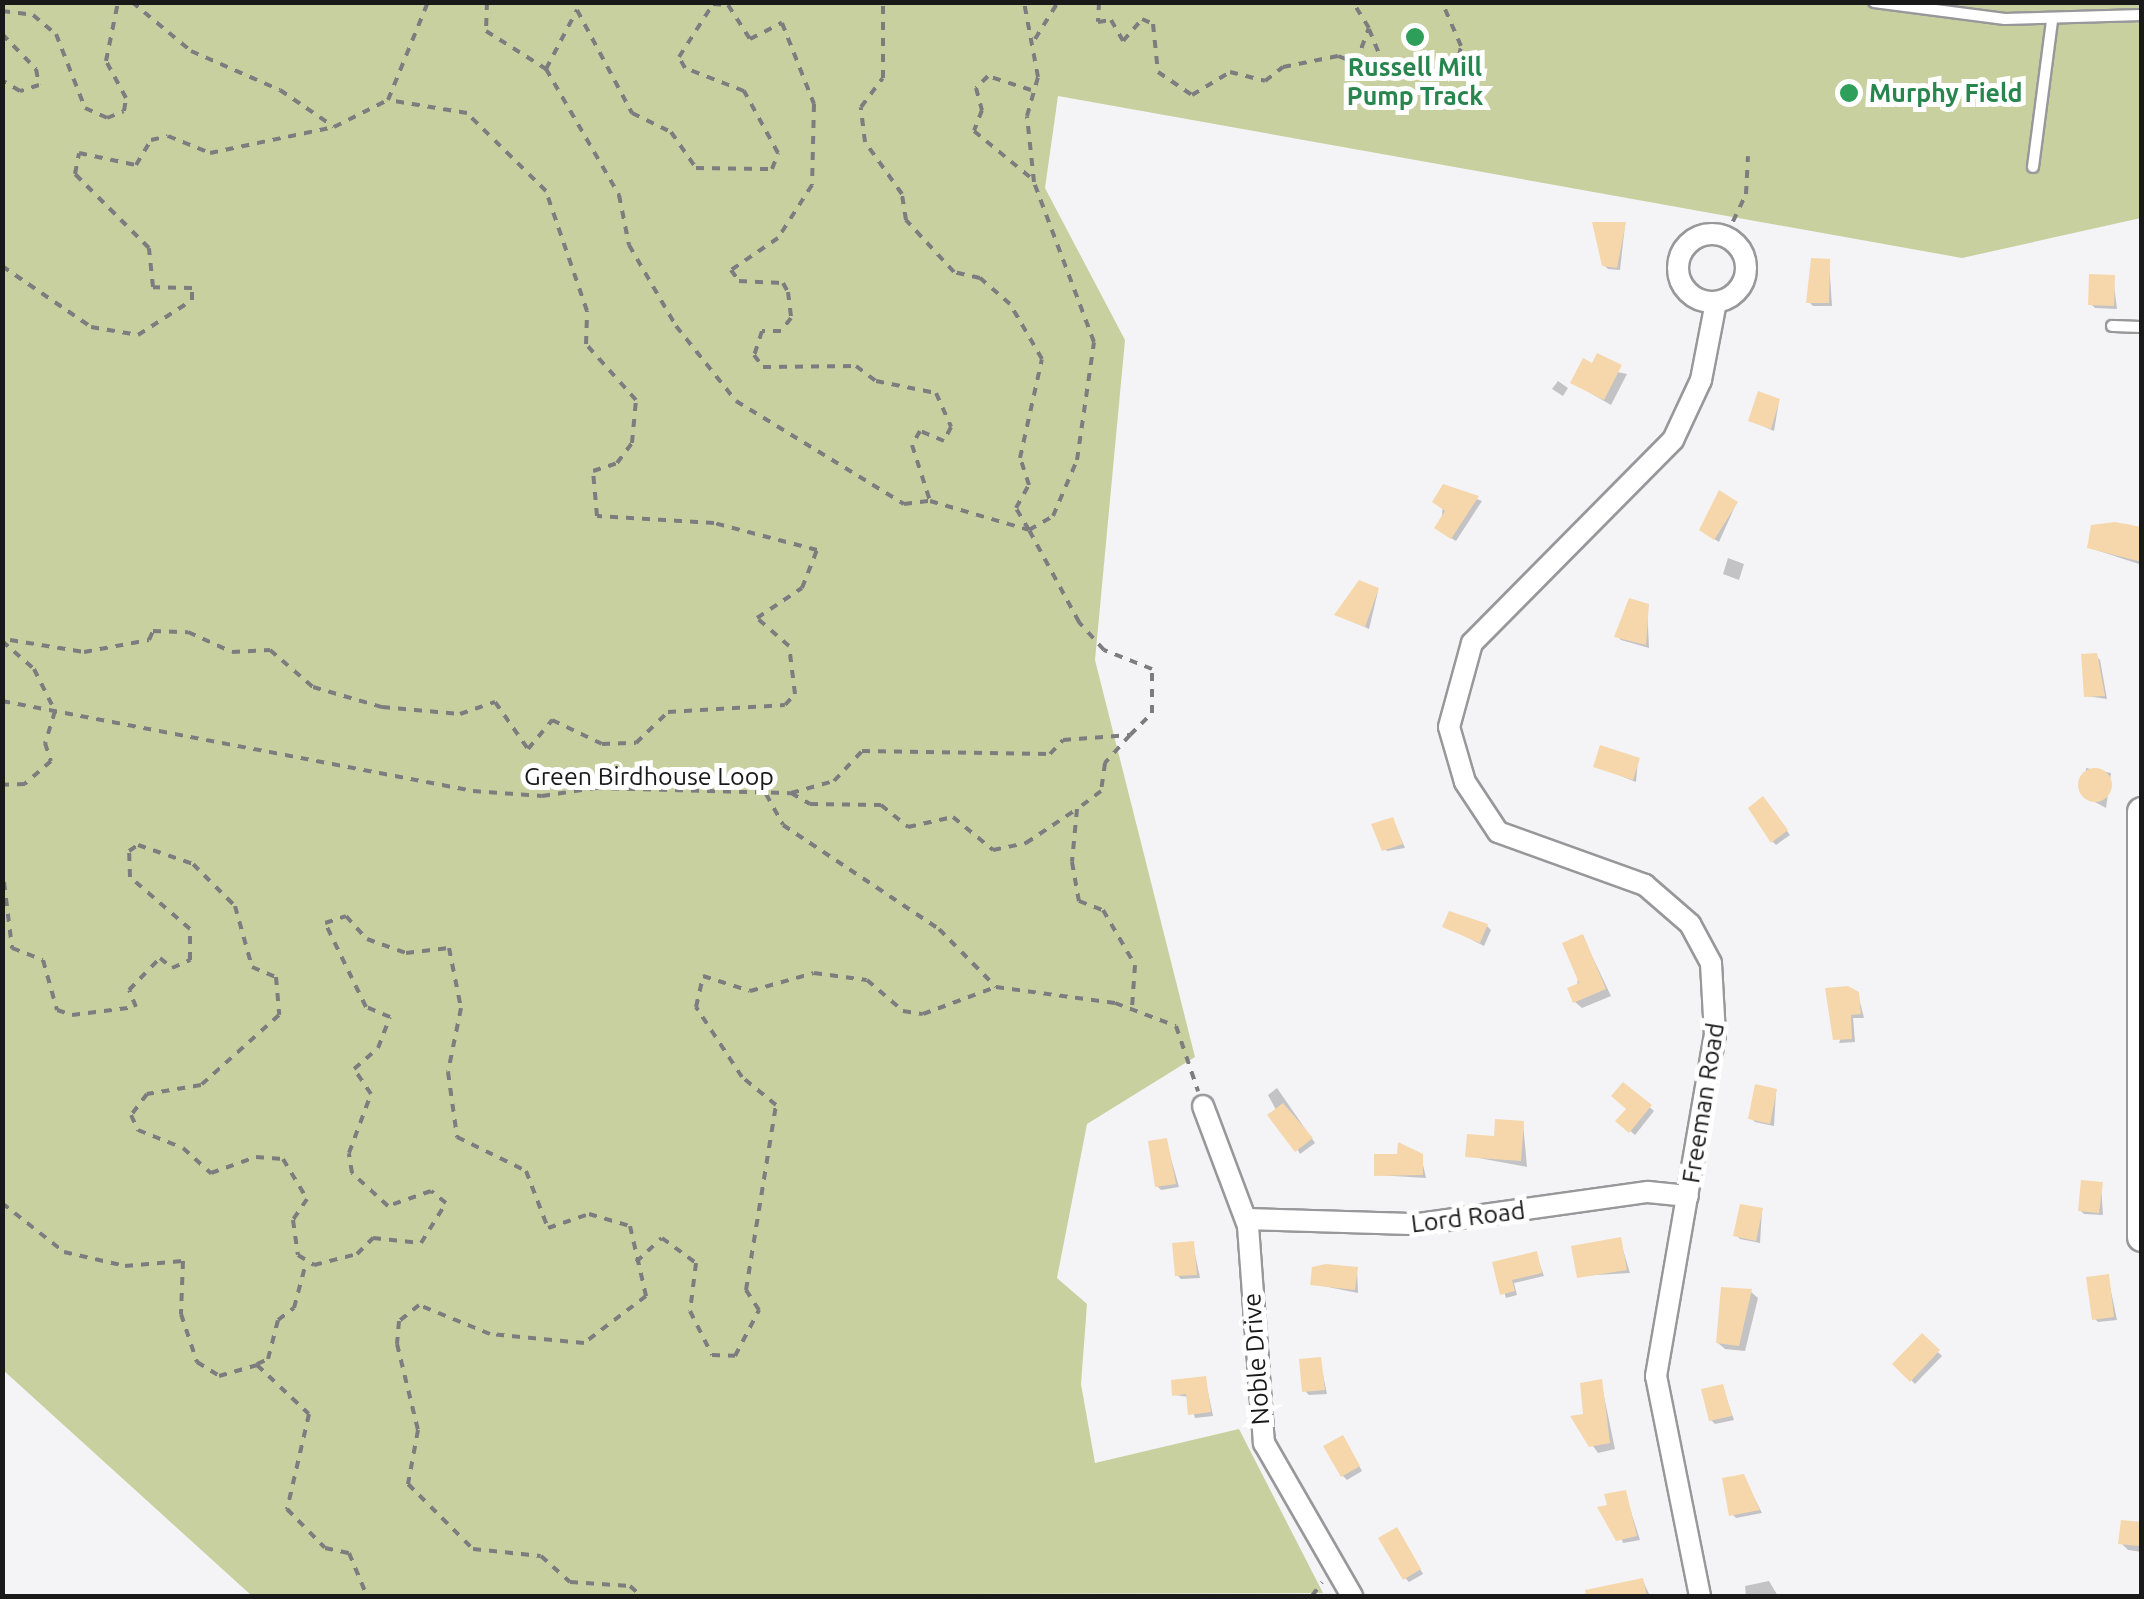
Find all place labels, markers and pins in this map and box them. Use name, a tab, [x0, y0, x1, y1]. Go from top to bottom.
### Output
marker: Russell Mill Pump Track	[1404, 26, 1426, 48]
place label: Russell Mill Pump Track	[1347, 53, 1483, 112]
place label: Murphy Field	[1869, 78, 2023, 108]
marker: Murphy Field	[1838, 82, 1860, 104]

